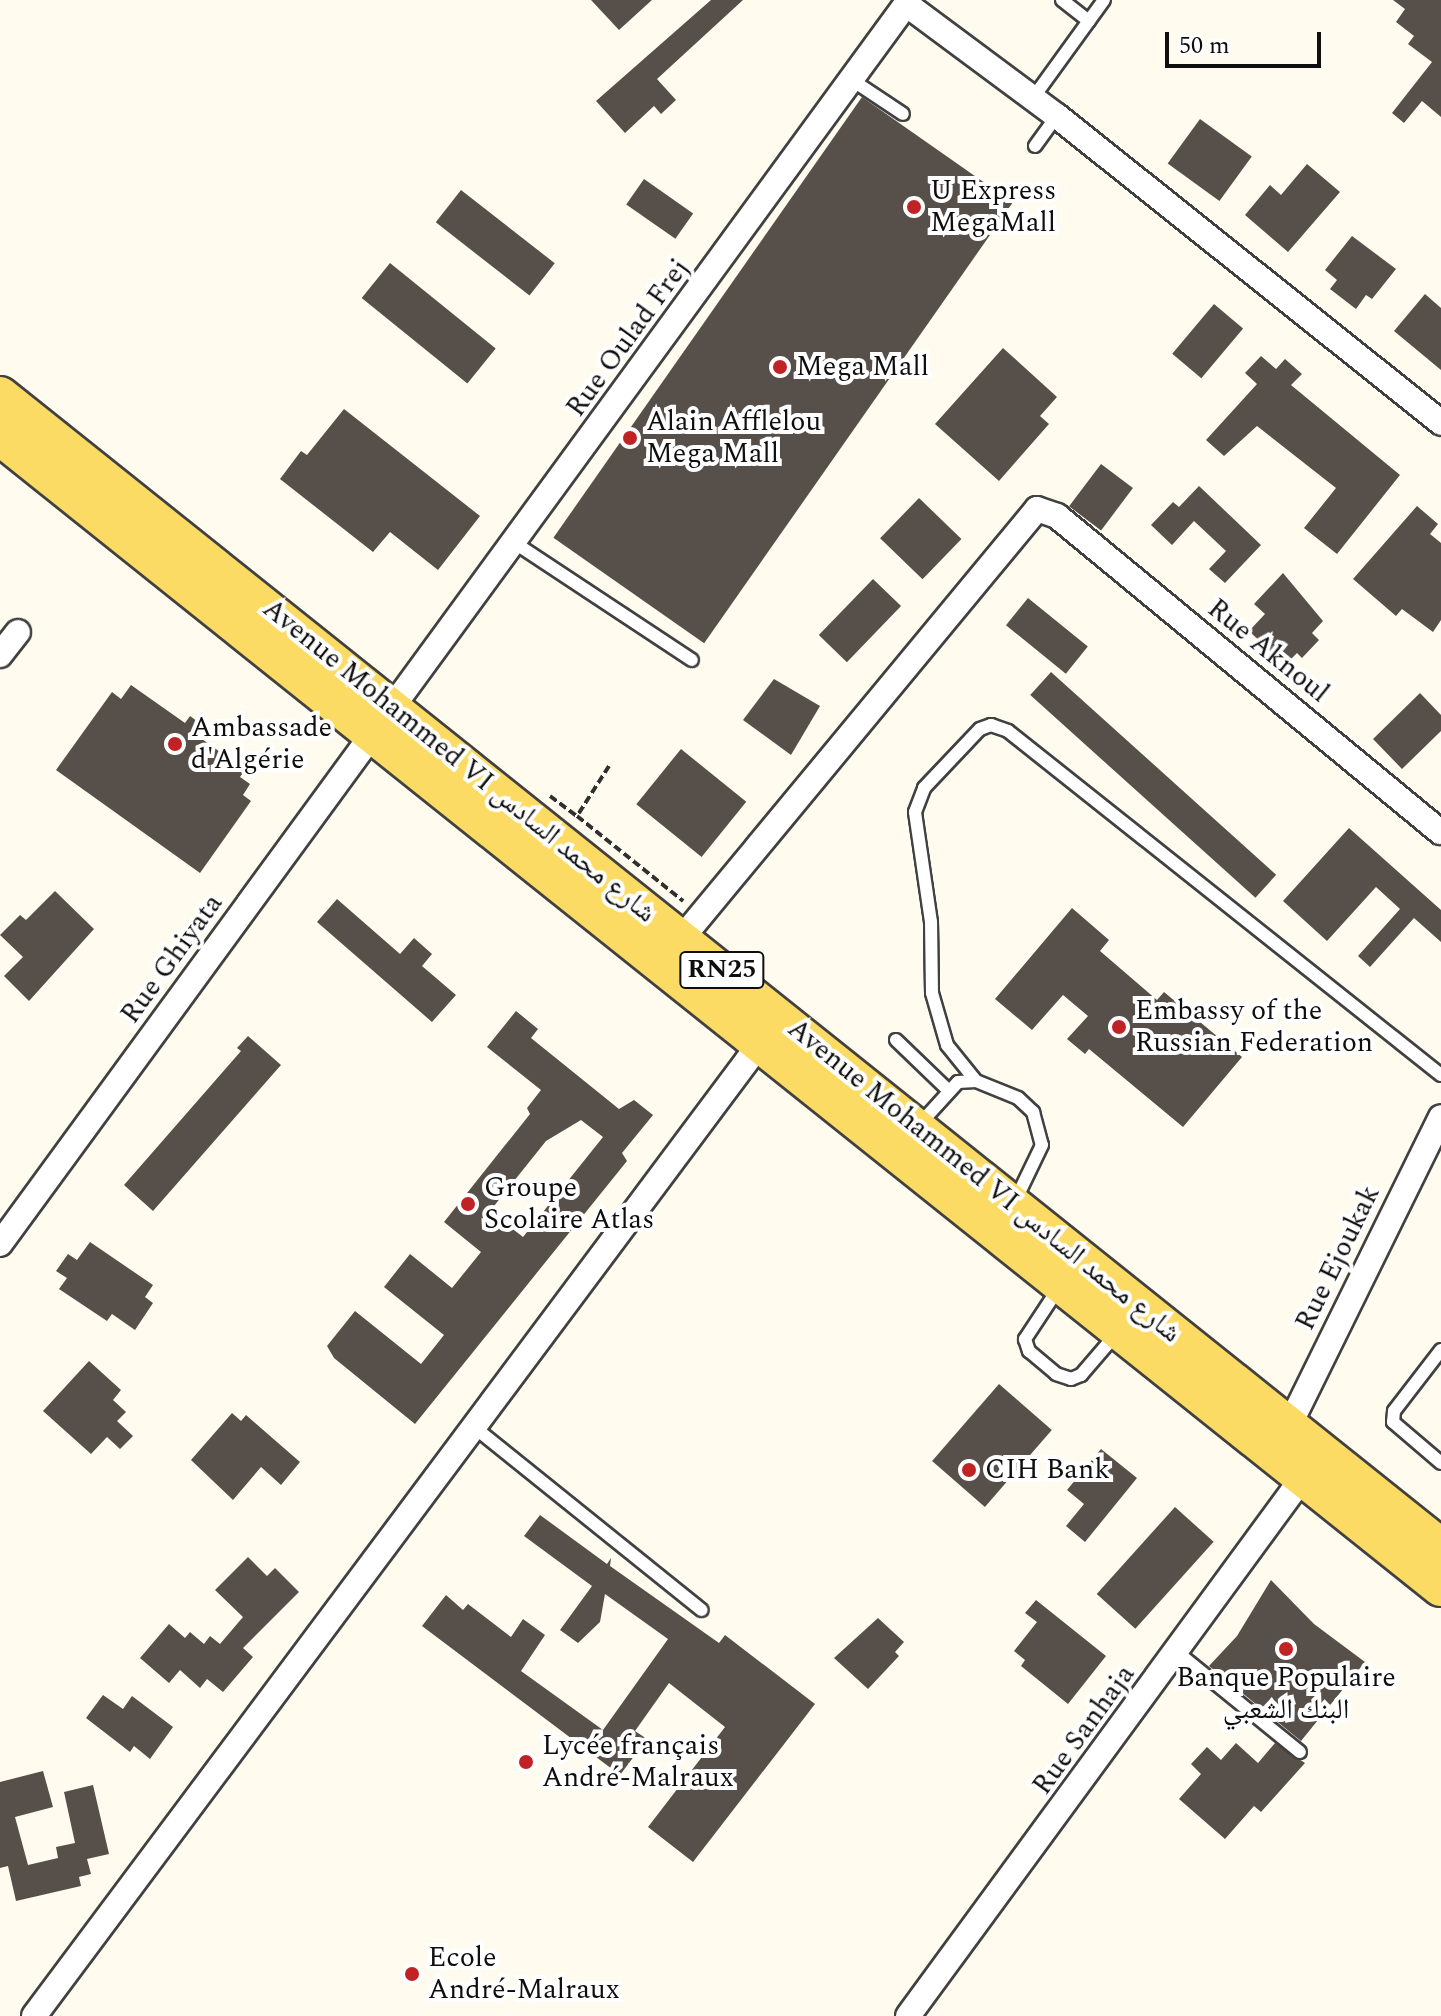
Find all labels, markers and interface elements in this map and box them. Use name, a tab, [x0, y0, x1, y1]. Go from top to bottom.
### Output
scale bar	[1169, 16, 1325, 66]
text: 50 m	[1179, 28, 1230, 64]
place label: U Express MegaMall	[930, 174, 1056, 240]
marker: U Express MegaMall	[905, 198, 923, 216]
street label: Rue Oulad Frej	[559, 252, 697, 424]
place label: Mega Mall	[796, 350, 929, 384]
marker: Mega Mall	[771, 358, 789, 376]
place label: Alain Afflelou Mega Mall	[646, 405, 821, 471]
marker: Alain Afflelou Mega Mall	[621, 429, 639, 447]
street label: Avenue Mohammed VI شارع محمد السادس	[256, 592, 662, 930]
street label: Rue Aknoul	[1201, 592, 1335, 710]
place label: Ambassade d'Algérie	[191, 711, 332, 777]
marker: Ambassade d'Algérie	[166, 735, 184, 753]
street label: Rue Ghiyata	[114, 888, 230, 1030]
road number: RN25	[678, 948, 766, 992]
place label: Embassy of the Russian Federation	[1135, 994, 1373, 1060]
street label: Avenue Mohammed VI شارع محمد السادس	[781, 1012, 1187, 1350]
marker: Embassy of the Russian Federation	[1110, 1018, 1128, 1036]
place label: Groupe Scolaire Atlas	[484, 1171, 654, 1237]
street label: Rue Ejoukak	[1288, 1180, 1388, 1336]
marker: Groupe Scolaire Atlas	[459, 1195, 477, 1213]
place label: CIH Bank	[985, 1453, 1110, 1487]
marker: CIH Bank	[960, 1461, 978, 1479]
marker: Banque Populaire البنك الشعبي	[1277, 1640, 1295, 1658]
street label: Rue Sanhaja	[1026, 1658, 1142, 1802]
place label: Banque Populaire البنك الشعبي	[1176, 1661, 1396, 1727]
place label: Lycée français André-Malraux	[542, 1729, 734, 1795]
marker: Lycée français André-Malraux	[517, 1753, 535, 1771]
place label: Ecole André-Malraux	[428, 1941, 620, 2007]
marker: Ecole André-Malraux	[403, 1965, 421, 1983]

